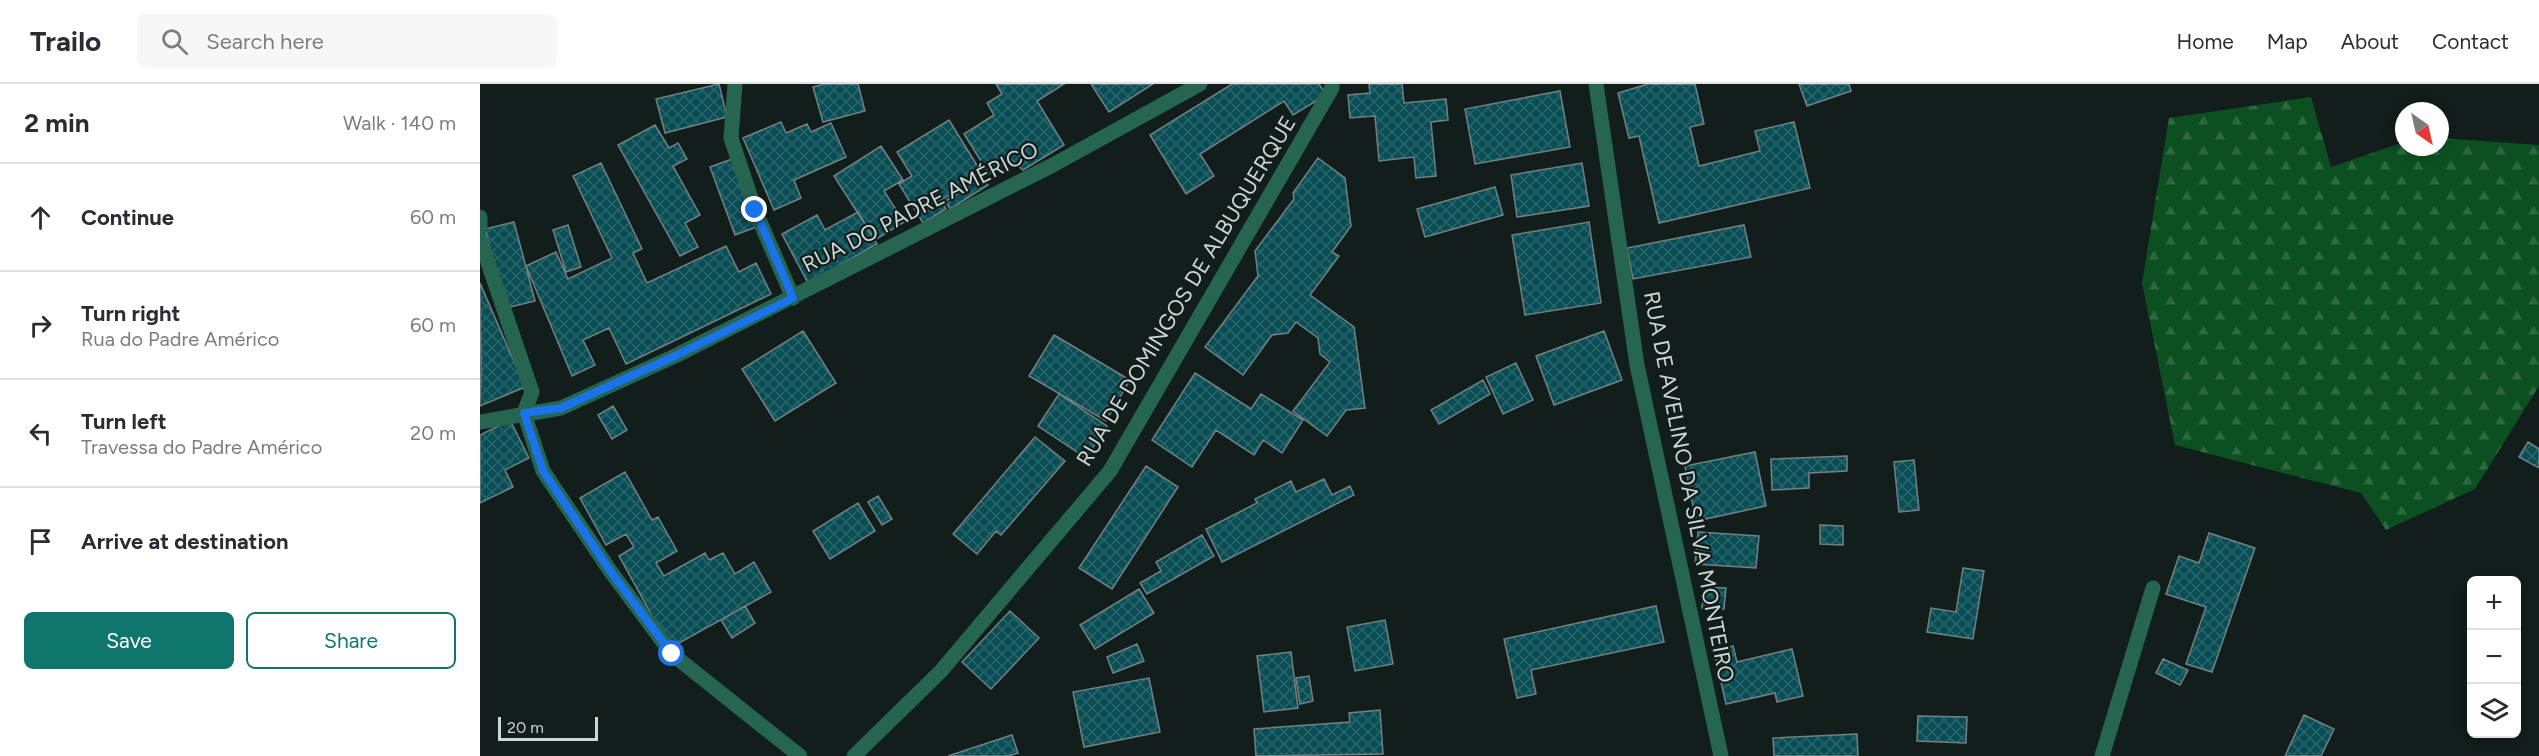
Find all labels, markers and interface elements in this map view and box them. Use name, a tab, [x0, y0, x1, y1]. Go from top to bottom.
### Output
search box	[137, 14, 557, 68]
text: Trailo	[30, 24, 101, 58]
icon: search	[158, 25, 191, 58]
text: Search here	[206, 28, 324, 55]
text: Home	[2177, 29, 2234, 54]
text: Map	[2267, 29, 2308, 54]
text: About	[2341, 29, 2399, 54]
text: Contact	[2432, 29, 2509, 54]
north arrow	[2395, 102, 2449, 156]
text: 2 min	[24, 107, 90, 139]
text: Walk · 140 m	[343, 111, 456, 135]
street label: RUA DE DOMINGOS DE ALBUQUERQUE	[1070, 111, 1302, 471]
street label: RUA DO PADRE AMÉRICO	[797, 136, 1043, 278]
route end	[741, 196, 767, 222]
icon: ahead	[24, 201, 57, 234]
text: Continue	[81, 204, 174, 231]
text: 60 m	[410, 205, 456, 229]
street label: RUA DE AVELINO DA SILVA MONTEIRO	[1638, 289, 1740, 685]
text: Turn right	[81, 300, 180, 327]
icon: right	[24, 309, 57, 342]
text: 60 m	[410, 313, 456, 337]
text: Rua do Padre Américo	[81, 327, 279, 351]
text: Turn left	[81, 408, 167, 435]
icon: left	[24, 417, 57, 450]
text: 20 m	[410, 421, 456, 445]
text: Travessa do Padre Américo	[81, 435, 322, 459]
icon: arrive	[24, 525, 57, 558]
text: Arrive at destination	[81, 528, 289, 555]
map controls	[2467, 576, 2521, 738]
button: +	[2467, 576, 2521, 630]
button: Save	[24, 612, 234, 669]
button: Share	[246, 612, 456, 669]
button: −	[2467, 630, 2521, 684]
route start	[658, 640, 684, 666]
button: layers	[2467, 684, 2521, 738]
scale bar	[498, 714, 598, 742]
text: 20 m	[507, 718, 544, 737]

